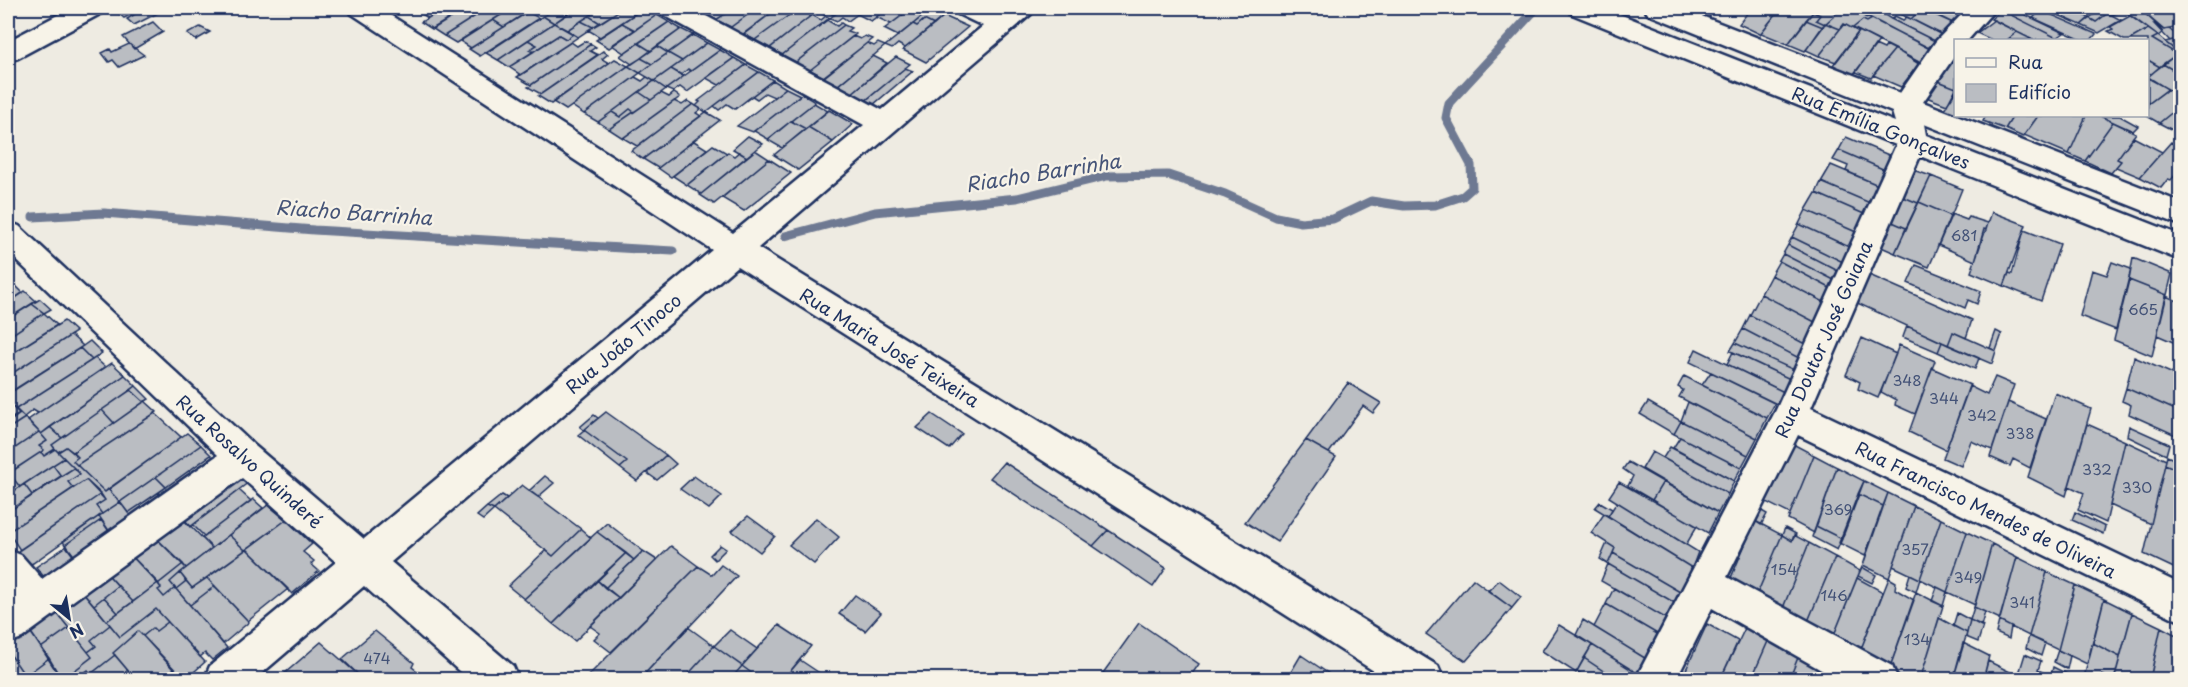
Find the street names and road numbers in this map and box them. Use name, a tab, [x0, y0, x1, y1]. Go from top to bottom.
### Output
street label: Rua Emília Gonçalves	[1788, 79, 1974, 175]
street label: Rua Doutor José Goiana	[1767, 236, 1879, 442]
street label: Rua Maria José Teixeira	[795, 281, 986, 414]
street label: Rua João Tinoco	[559, 286, 687, 400]
street label: Rua Rosalvo Quinderé	[171, 388, 329, 534]
street label: Rua Francisco Mendes de Oliveira	[1851, 434, 2121, 584]

